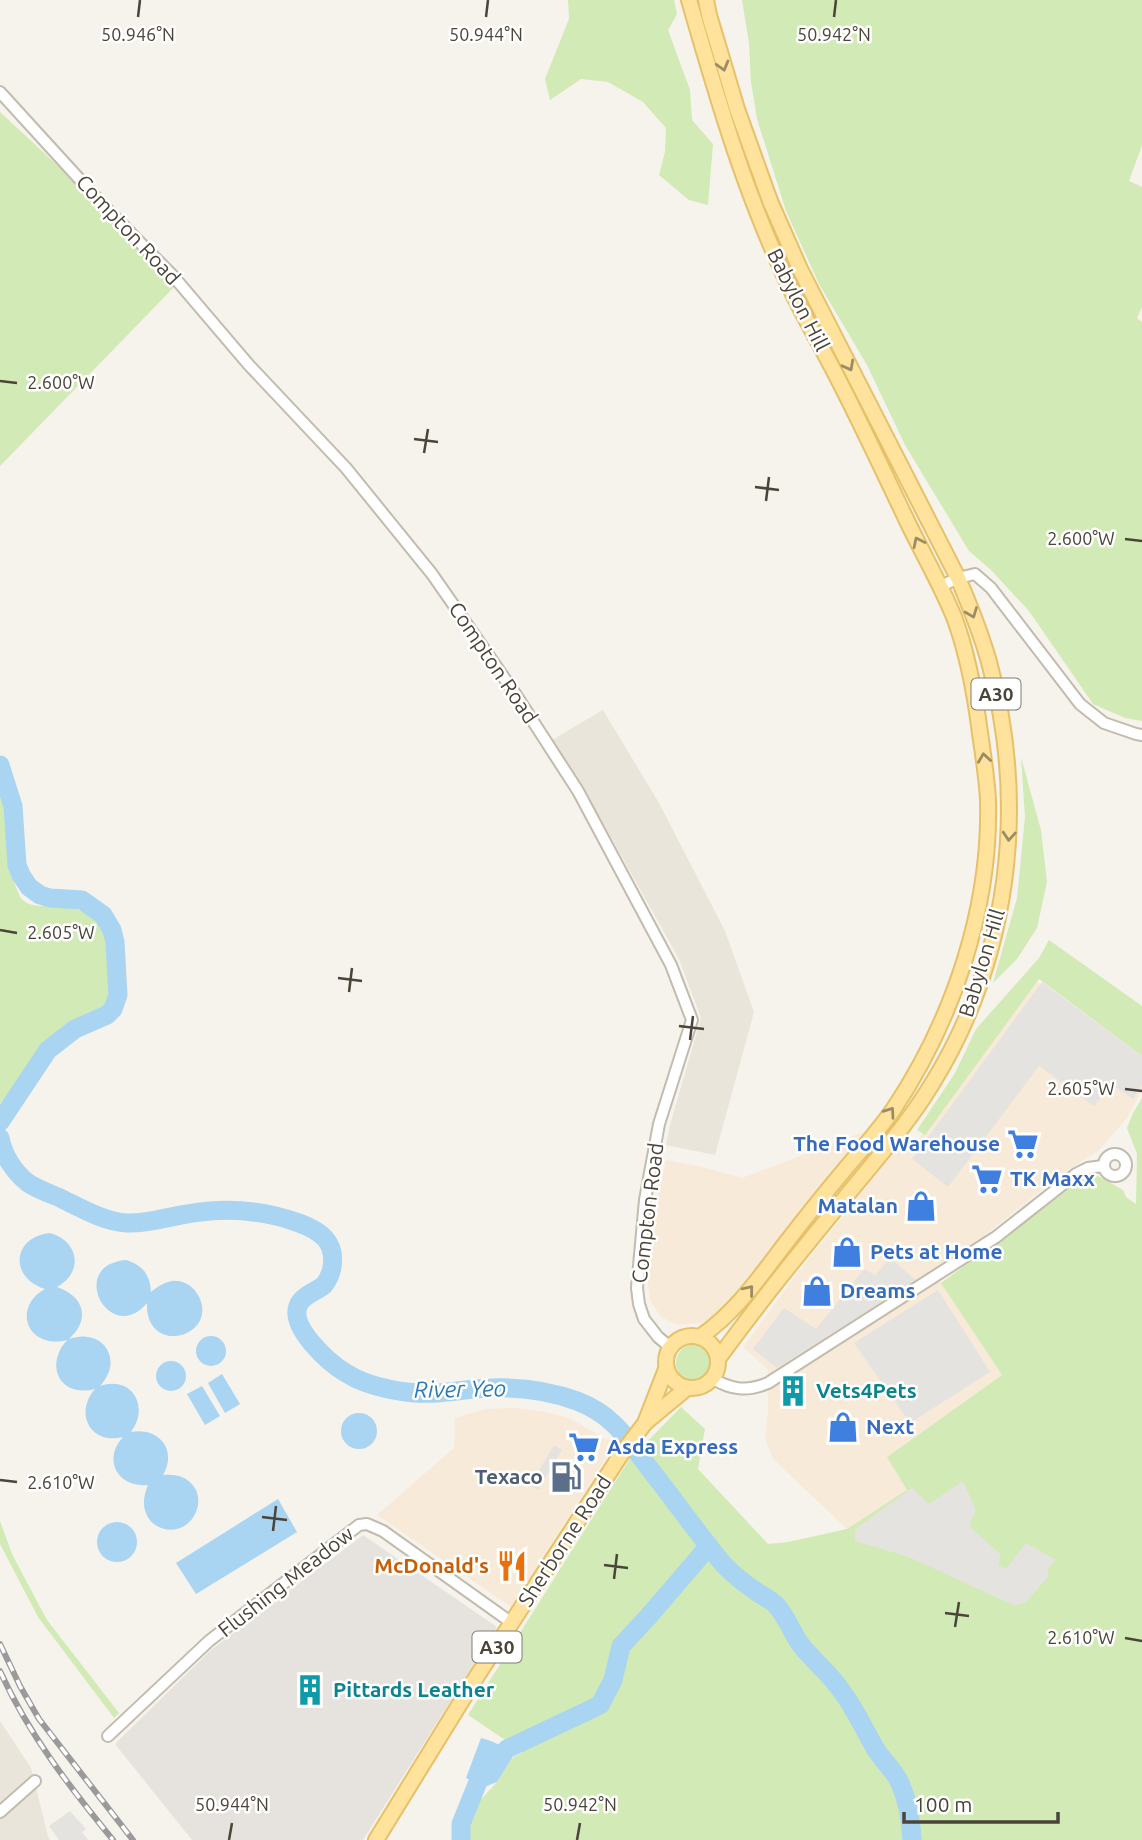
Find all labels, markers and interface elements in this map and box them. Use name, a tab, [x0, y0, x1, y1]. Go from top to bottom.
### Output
text: 50.946°N	[101, 24, 175, 44]
text: 50.944°N	[449, 24, 523, 44]
text: 50.942°N	[797, 24, 871, 44]
one-way arrow	[715, 60, 730, 72]
street label: Compton Road	[72, 169, 186, 289]
street label: Babylon Hill	[763, 244, 835, 355]
one-way arrow	[840, 359, 854, 371]
text: 2.600°W	[27, 372, 95, 392]
text: 2.600°W	[1047, 528, 1115, 548]
one-way arrow	[912, 537, 926, 549]
street label: Compton Road	[444, 597, 543, 728]
one-way arrow	[964, 606, 978, 618]
road number: A30	[972, 678, 1020, 709]
one-way arrow	[976, 752, 991, 764]
one-way arrow	[1002, 831, 1017, 842]
street label: Babylon Hill	[953, 906, 1009, 1020]
text: 2.605°W	[27, 922, 95, 942]
text: 2.605°W	[1047, 1078, 1115, 1098]
one-way arrow	[882, 1107, 894, 1120]
supermarket icon: The Food Warehouse	[1006, 1127, 1040, 1161]
place label: The Food Warehouse	[793, 1131, 1000, 1155]
street label: Compton Road	[626, 1141, 668, 1284]
supermarket icon: TK Maxx	[970, 1162, 1004, 1196]
place label: TK Maxx	[1010, 1166, 1096, 1190]
shop icon: Matalan	[904, 1189, 938, 1223]
place label: Matalan	[817, 1193, 898, 1217]
shop icon: Pets at Home	[830, 1235, 864, 1269]
place label: Pets at Home	[870, 1239, 1002, 1263]
shop icon: Dreams	[800, 1274, 834, 1308]
place label: Dreams	[840, 1278, 915, 1302]
one-way arrow	[741, 1286, 753, 1299]
building icon: Vets4Pets	[776, 1374, 810, 1408]
water label: River Yeo	[414, 1375, 506, 1402]
place label: Vets4Pets	[816, 1378, 917, 1402]
shop icon: Next	[826, 1410, 860, 1444]
place label: Next	[866, 1414, 914, 1438]
supermarket icon: Asda Express	[567, 1430, 601, 1464]
place label: Asda Express	[607, 1434, 738, 1458]
fuel station icon: Texaco	[549, 1460, 583, 1494]
place label: Texaco	[475, 1464, 543, 1488]
street label: Sherborne Road	[513, 1470, 616, 1611]
text: 2.610°W	[27, 1472, 95, 1492]
street label: Flushing Meadow	[213, 1521, 358, 1641]
restaurant icon: McDonald's	[495, 1549, 529, 1583]
place label: McDonald's	[374, 1553, 489, 1577]
text: 2.610°W	[1047, 1627, 1115, 1647]
road number: A30	[472, 1632, 522, 1662]
building icon: Pittards Leather	[293, 1673, 327, 1707]
place label: Pittards Leather	[333, 1677, 495, 1701]
scale bar	[904, 1780, 1058, 1824]
text: 100 m	[914, 1792, 972, 1816]
text: 50.944°N	[195, 1794, 269, 1814]
text: 50.942°N	[543, 1794, 617, 1814]

